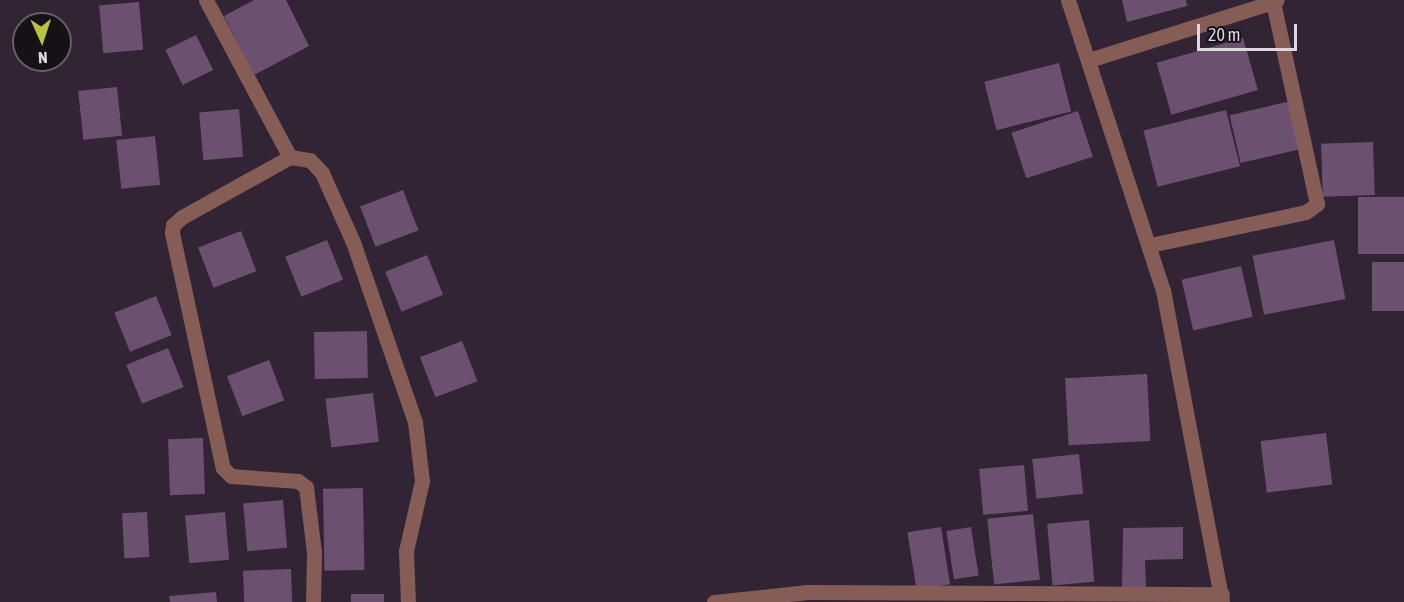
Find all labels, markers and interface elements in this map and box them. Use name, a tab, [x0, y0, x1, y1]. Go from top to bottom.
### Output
north arrow	[12, 12, 72, 72]
scale bar	[1200, 12, 1300, 50]
text: 20 m	[1208, 24, 1240, 45]
text: N	[38, 49, 48, 67]

